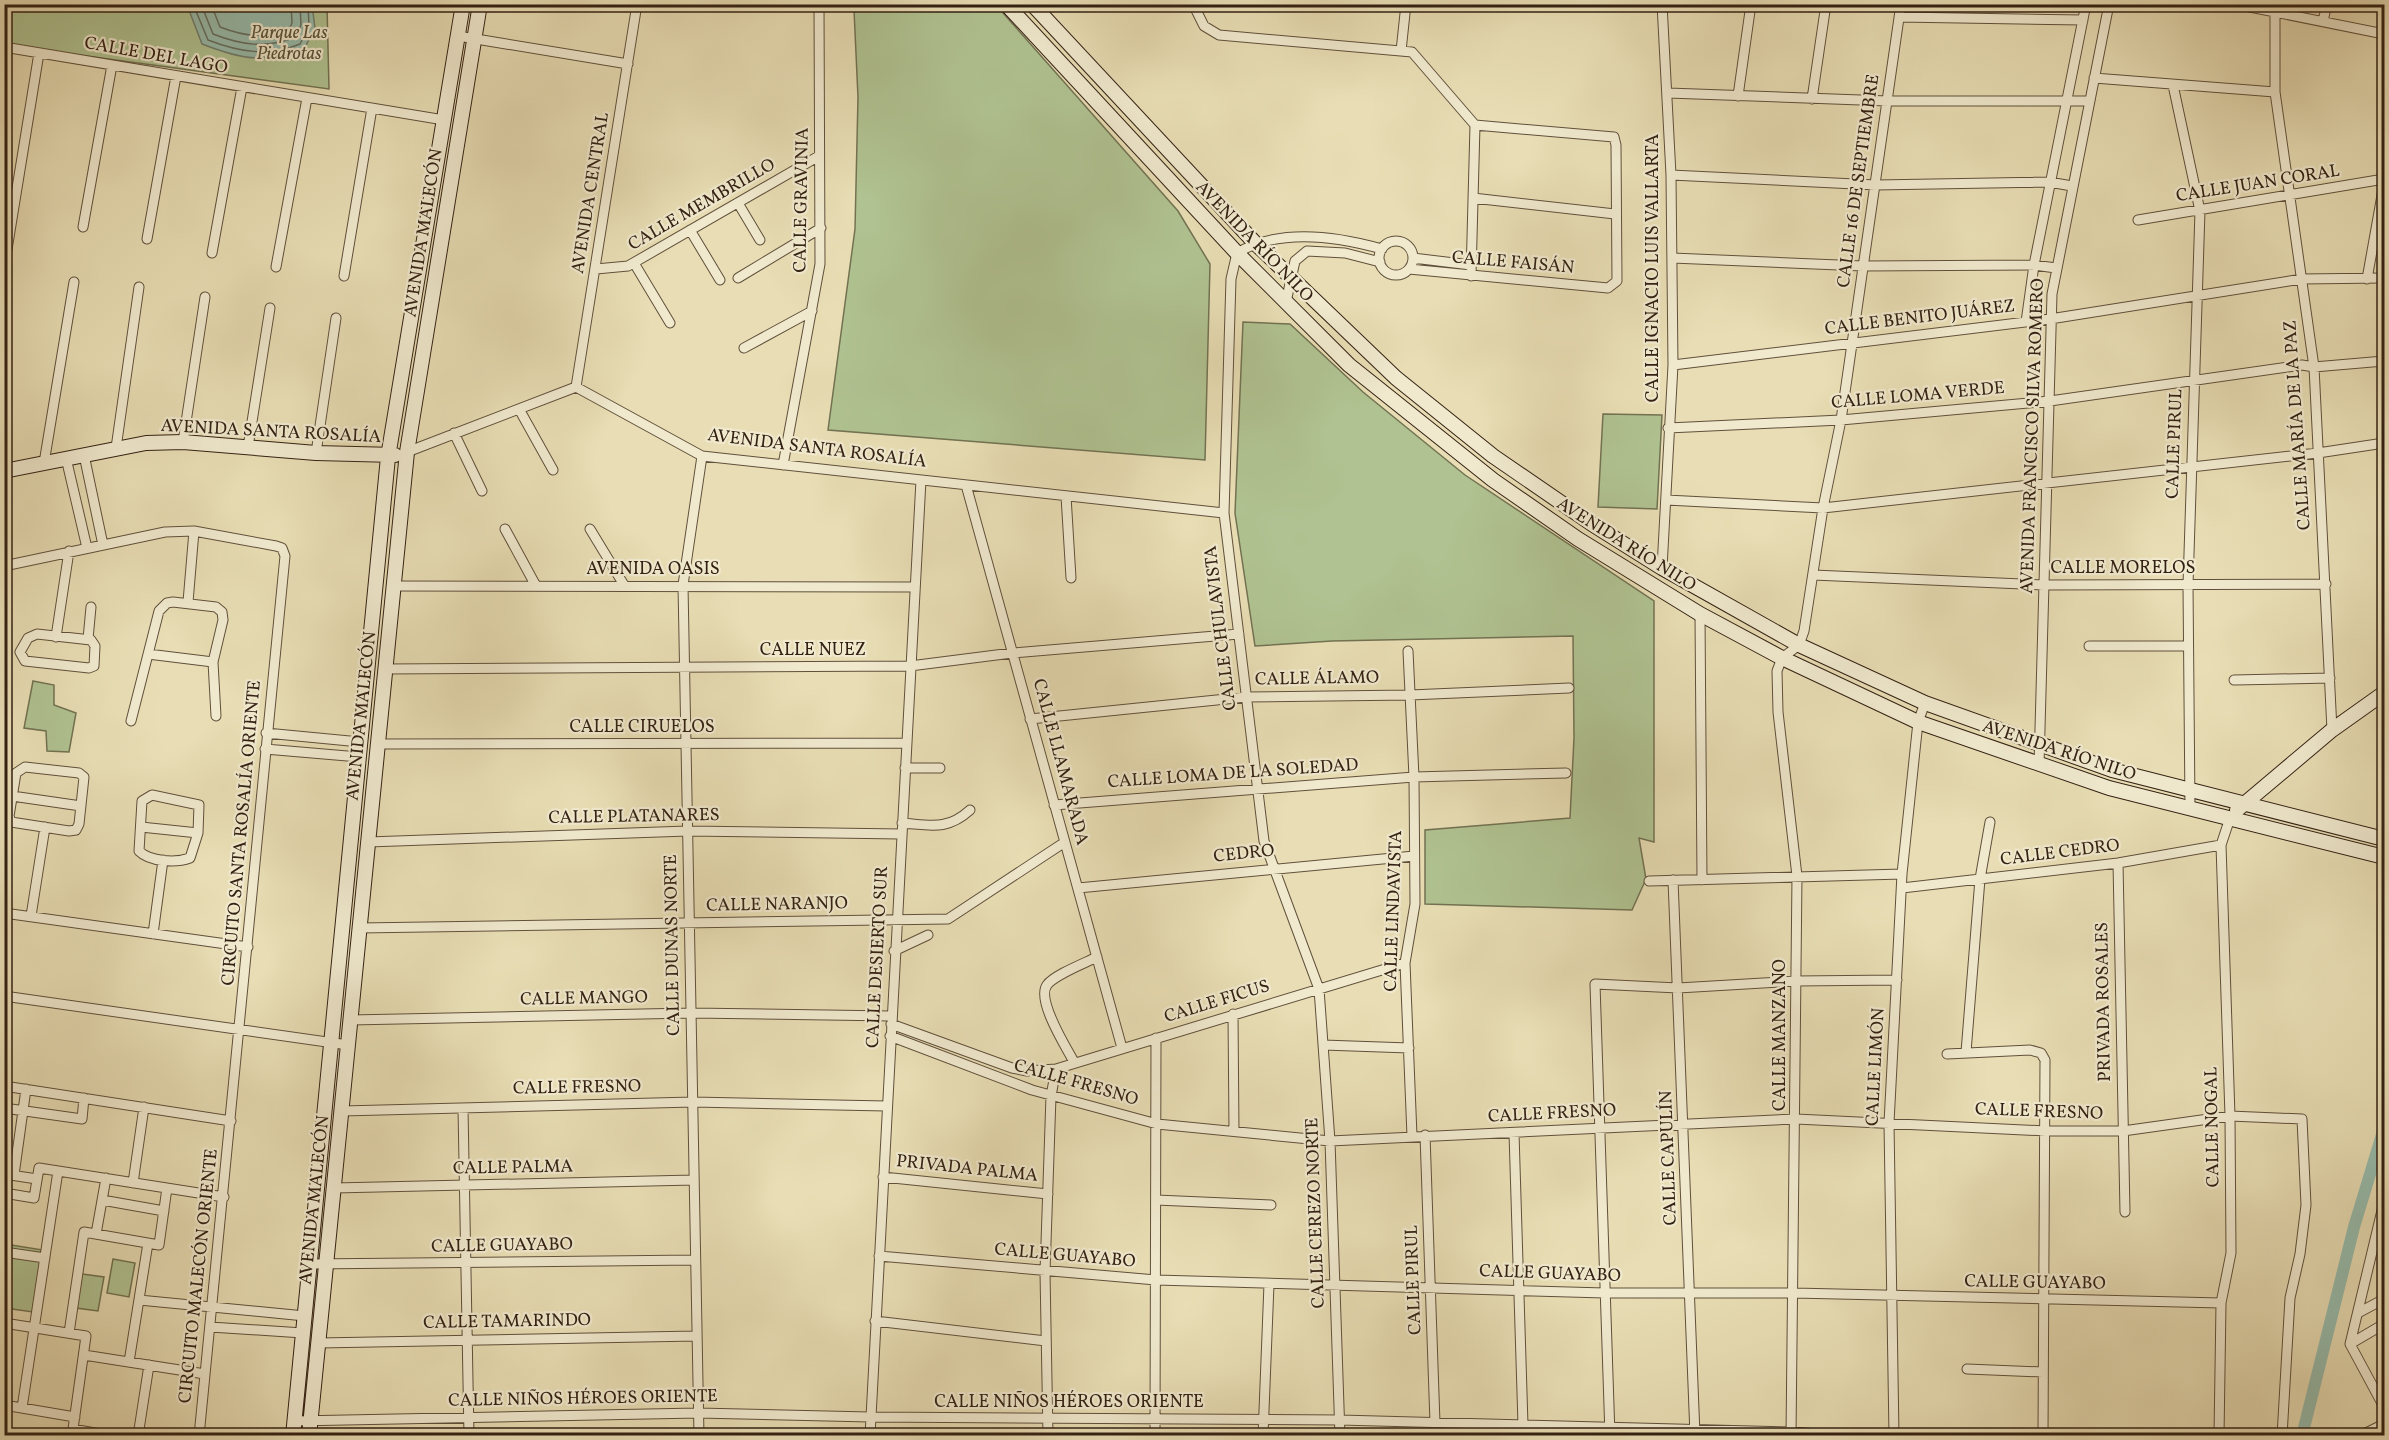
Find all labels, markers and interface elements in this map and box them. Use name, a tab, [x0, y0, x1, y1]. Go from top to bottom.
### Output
park label: Parque Las Piedrotas	[250, 21, 328, 67]
street label: CALLE DEL LAGO	[82, 31, 230, 81]
street label: CALLE 16 DE SEPTIEMBRE	[1832, 72, 1886, 289]
street label: AVENIDA CENTRAL	[566, 111, 616, 275]
street label: CALLE GRAVINIA	[788, 127, 816, 273]
street label: CALLE IGNACIO LUIS VALLARTA	[1641, 133, 1666, 402]
street label: AVENIDA MALECÓN	[398, 147, 450, 319]
street label: CALLE MEMBRILLO	[624, 153, 780, 257]
street label: CALLE JUAN CORAL	[2174, 159, 2342, 209]
street label: AVENIDA RÍO NILO	[1189, 176, 1319, 308]
street label: CALLE FAISÁN	[1451, 245, 1575, 281]
street label: AVENIDA FRANCISCO SILVA ROMERO	[2015, 278, 2051, 594]
street label: CALLE BENITO JUÁREZ	[1823, 294, 2017, 342]
street label: CALLE MARÍA DE LA PAZ	[2278, 319, 2318, 531]
street label: CALLE LOMA VERDE	[1830, 376, 2006, 416]
street label: CALLE PIRUL	[2161, 389, 2189, 499]
street label: AVENIDA SANTA ROSALÍA	[160, 414, 382, 450]
street label: AVENIDA SANTA ROSALÍA	[706, 423, 928, 475]
street label: AVENIDA RÍO NILO	[1551, 492, 1701, 598]
street label: CALLE CHULAVISTA	[1198, 544, 1244, 712]
street label: CALLE MORELOS	[2051, 556, 2195, 581]
street label: AVENIDA OASIS	[586, 557, 720, 582]
street label: AVENIDA MALECÓN	[341, 630, 383, 802]
street label: CALLE NUEZ	[760, 638, 866, 663]
street label: CALLE ÁLAMO	[1255, 665, 1379, 693]
street label: CALLE LLAMARADA	[1026, 676, 1094, 848]
street label: CIRCUITO SANTA ROSALÍA ORIENTE	[216, 679, 268, 987]
street label: AVENIDA RÍO NILO	[1979, 714, 2139, 788]
street label: CALLE CIRUELOS	[569, 715, 715, 740]
street label: CALLE LOMA DE LA SOLEDAD	[1107, 753, 1359, 795]
street label: CALLE PLATANARES	[548, 803, 720, 831]
street label: CALLE LINDAVISTA	[1379, 830, 1409, 992]
street label: CALLE CEDRO	[1999, 833, 2121, 873]
street label: CEDRO	[1212, 838, 1276, 870]
street label: CALLE DUNAS NORTE	[659, 854, 687, 1036]
street label: CALLE DESIERTO SUR	[861, 865, 895, 1049]
street label: CALLE NARANJO	[706, 891, 848, 919]
street label: PRIVADA ROSALES	[2090, 922, 2118, 1082]
street label: CALLE MANZANO	[1768, 959, 1793, 1111]
street label: CALLE FICUS	[1161, 974, 1273, 1030]
street label: CALLE MANGO	[520, 985, 648, 1013]
street label: CALLE LIMÓN	[1860, 1007, 1892, 1127]
street label: CALLE FRESNO	[1011, 1053, 1141, 1113]
street label: CALLE NOGAL	[2199, 1067, 2227, 1187]
street label: CALLE FRESNO	[513, 1074, 641, 1102]
street label: CALLE CAPULÍN	[1654, 1090, 1684, 1226]
street label: CALLE FRESNO	[1974, 1097, 2104, 1127]
street label: CALLE FRESNO	[1487, 1098, 1617, 1130]
street label: AVENIDA MALECÓN	[294, 1114, 336, 1286]
street label: CALLE CEREZO NORTE	[1300, 1117, 1332, 1309]
street label: CIRCUITO MALECÓN ORIENTE	[173, 1147, 225, 1405]
street label: PRIVADA PALMA	[895, 1149, 1039, 1189]
street label: CALLE PALMA	[453, 1154, 574, 1182]
street label: CALLE PIRUL	[1400, 1225, 1428, 1335]
street label: CALLE GUAYABO	[431, 1232, 573, 1260]
street label: CALLE GUAYABO	[993, 1237, 1137, 1275]
street label: CALLE GUAYABO	[1479, 1259, 1621, 1289]
street label: CALLE GUAYABO	[1964, 1269, 2106, 1297]
street label: CALLE TAMARINDO	[423, 1308, 591, 1336]
street label: CALLE NIÑOS HÉROES ORIENTE	[448, 1384, 718, 1414]
street label: CALLE NIÑOS HÉROES ORIENTE	[934, 1390, 1204, 1415]

